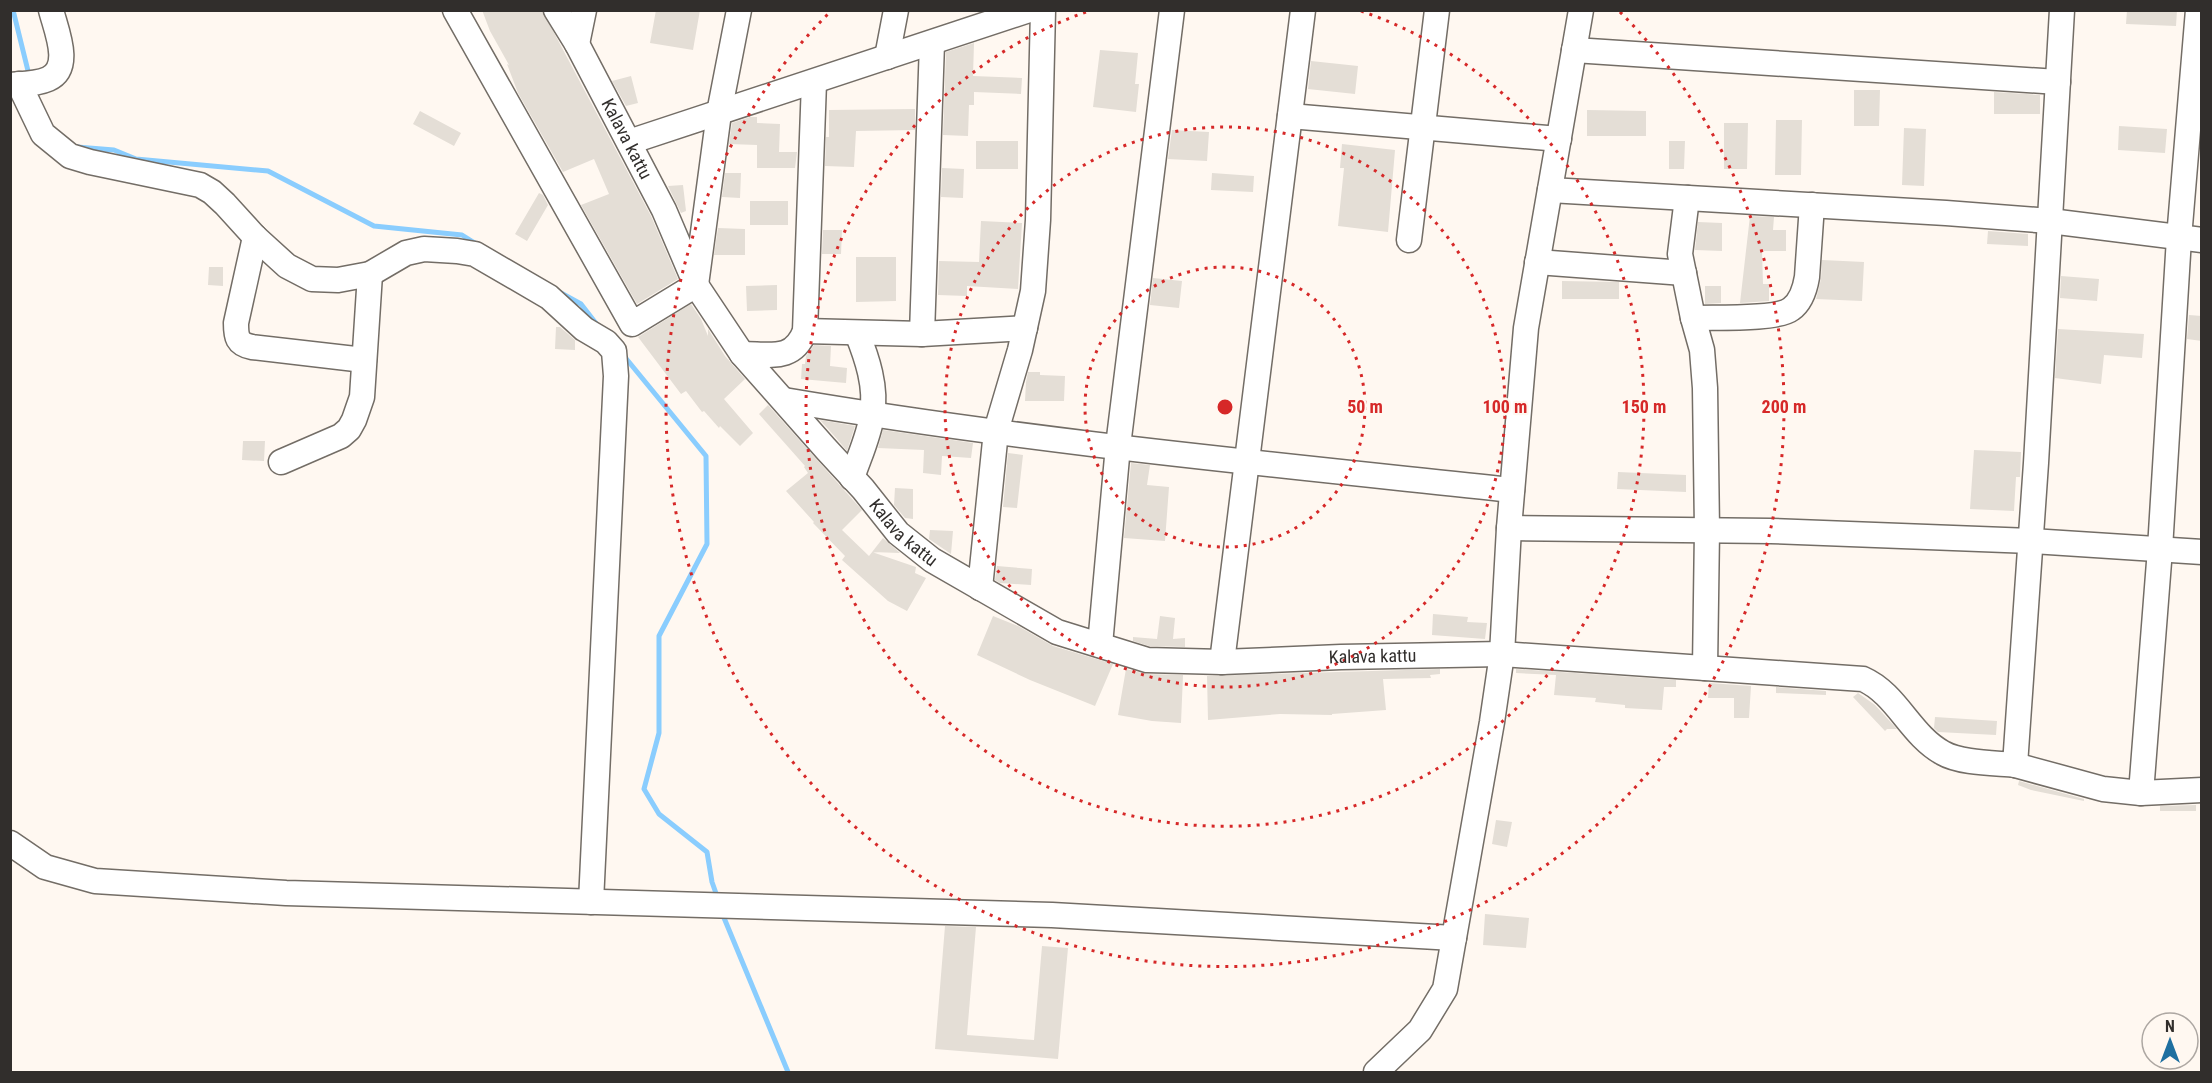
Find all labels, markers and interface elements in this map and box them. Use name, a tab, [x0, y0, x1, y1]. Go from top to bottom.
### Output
street label: Kalava kattu	[598, 95, 657, 182]
text: 50 m	[1347, 396, 1383, 417]
text: 100 m	[1483, 396, 1527, 417]
text: 150 m	[1622, 396, 1666, 417]
text: 200 m	[1762, 396, 1806, 417]
centre of rings	[1215, 397, 1235, 417]
street label: Kalava kattu	[865, 495, 942, 570]
street label: Kalava kattu	[1328, 645, 1417, 668]
north arrow	[2140, 1011, 2200, 1071]
text: N	[2165, 1017, 2175, 1036]

